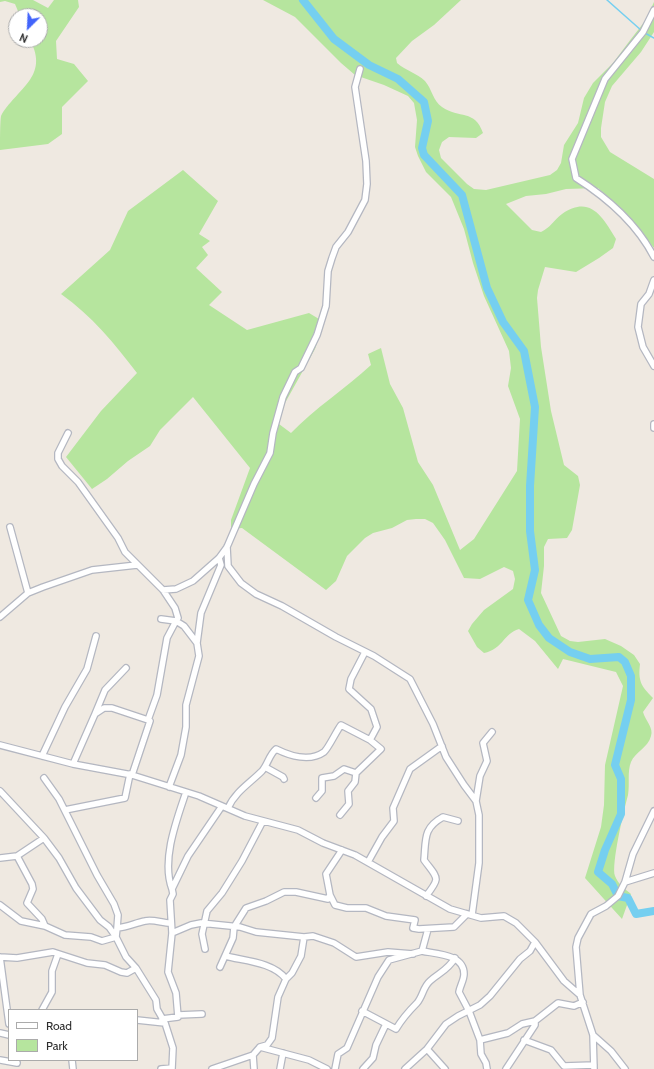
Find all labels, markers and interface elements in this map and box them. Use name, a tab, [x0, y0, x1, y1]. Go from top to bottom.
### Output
north arrow	[8, 8, 48, 48]
text: N	[17, 30, 30, 46]
legend	[8, 1009, 138, 1061]
text: Road	[46, 1018, 72, 1033]
text: Park	[46, 1038, 68, 1053]

